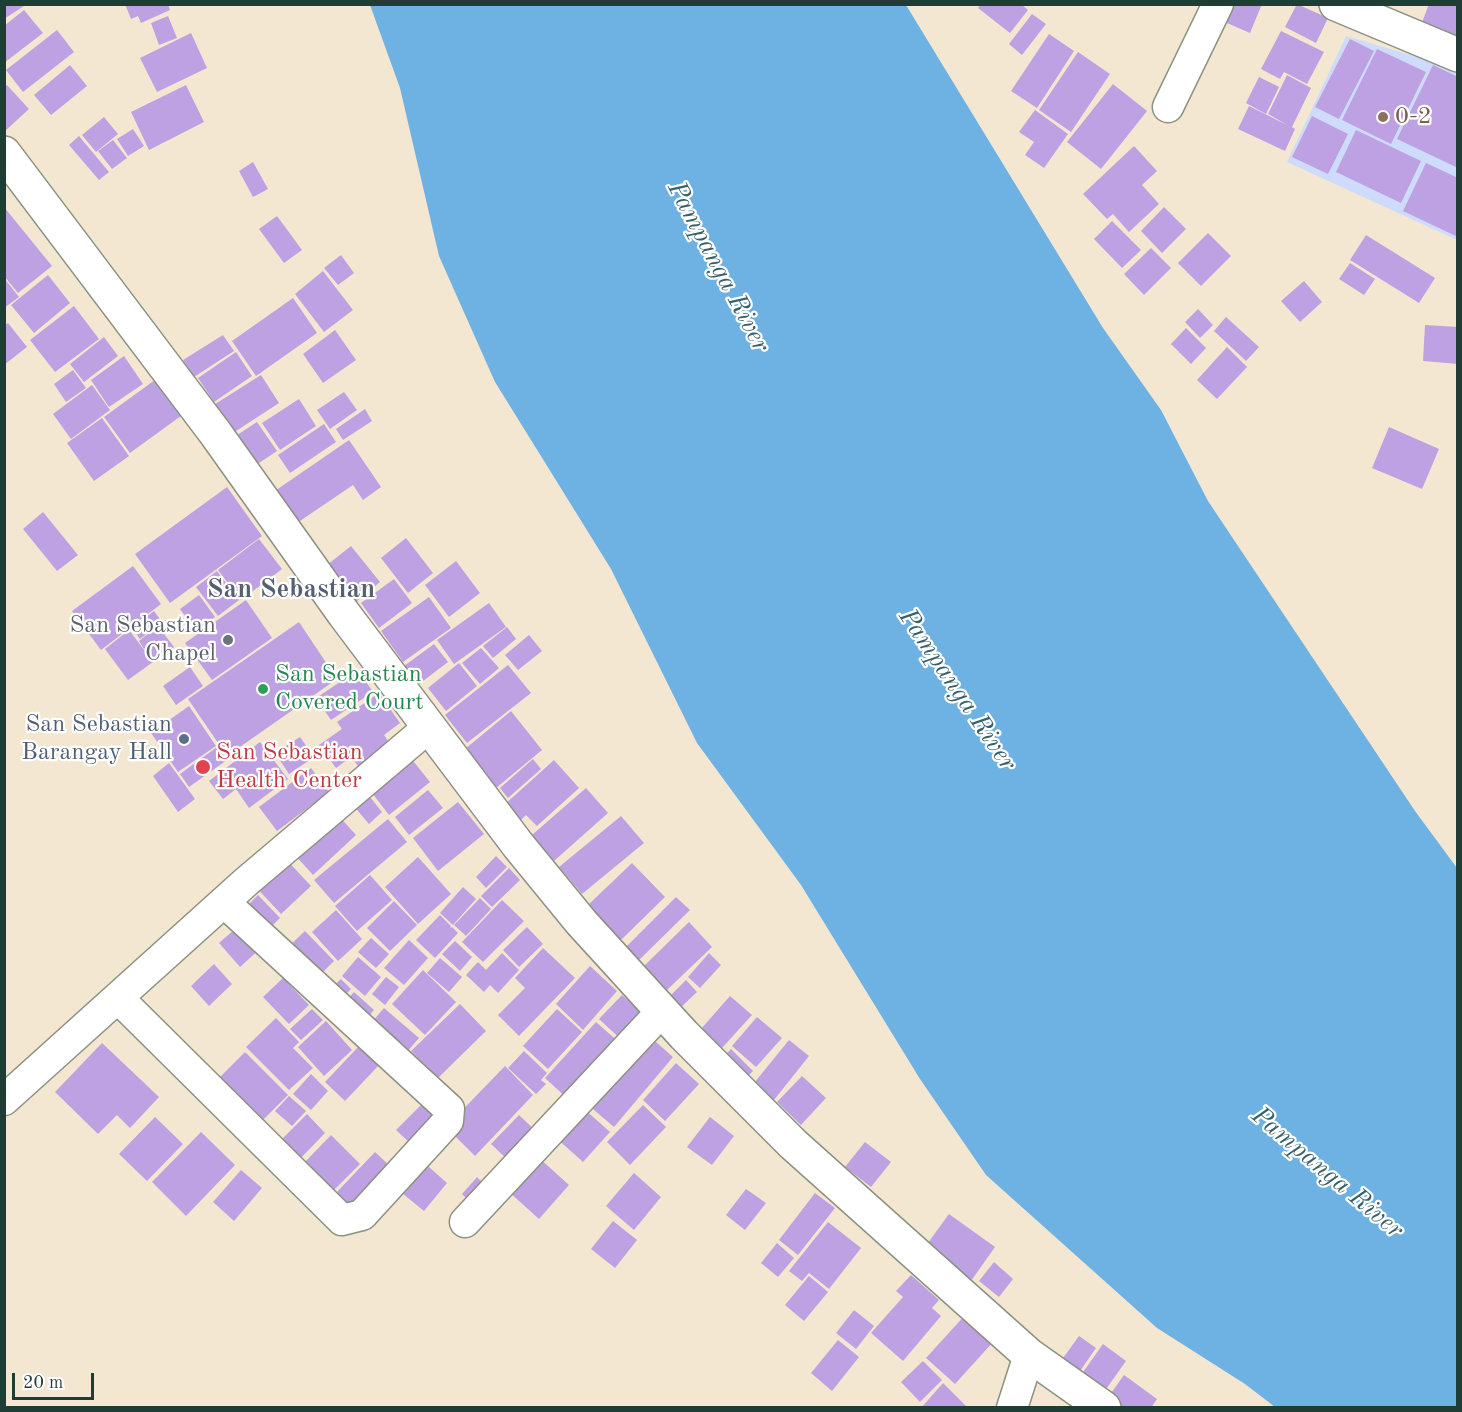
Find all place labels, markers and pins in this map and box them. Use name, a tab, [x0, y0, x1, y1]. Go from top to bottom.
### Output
place label: 0-2	[1395, 103, 1432, 131]
marker: 0-2	[1376, 110, 1390, 124]
place label: San Sebastian Chapel	[69, 612, 216, 668]
marker: San Sebastian Chapel	[221, 633, 235, 647]
place label: San Sebastian Covered Court	[275, 661, 424, 717]
marker: San Sebastian Covered Court	[256, 682, 270, 696]
place label: San Sebastian Barangay Hall	[21, 711, 172, 767]
marker: San Sebastian Barangay Hall	[177, 732, 191, 746]
place label: San Sebastian Health Center	[216, 739, 363, 795]
marker: San Sebastian Health Center	[194, 758, 212, 776]

